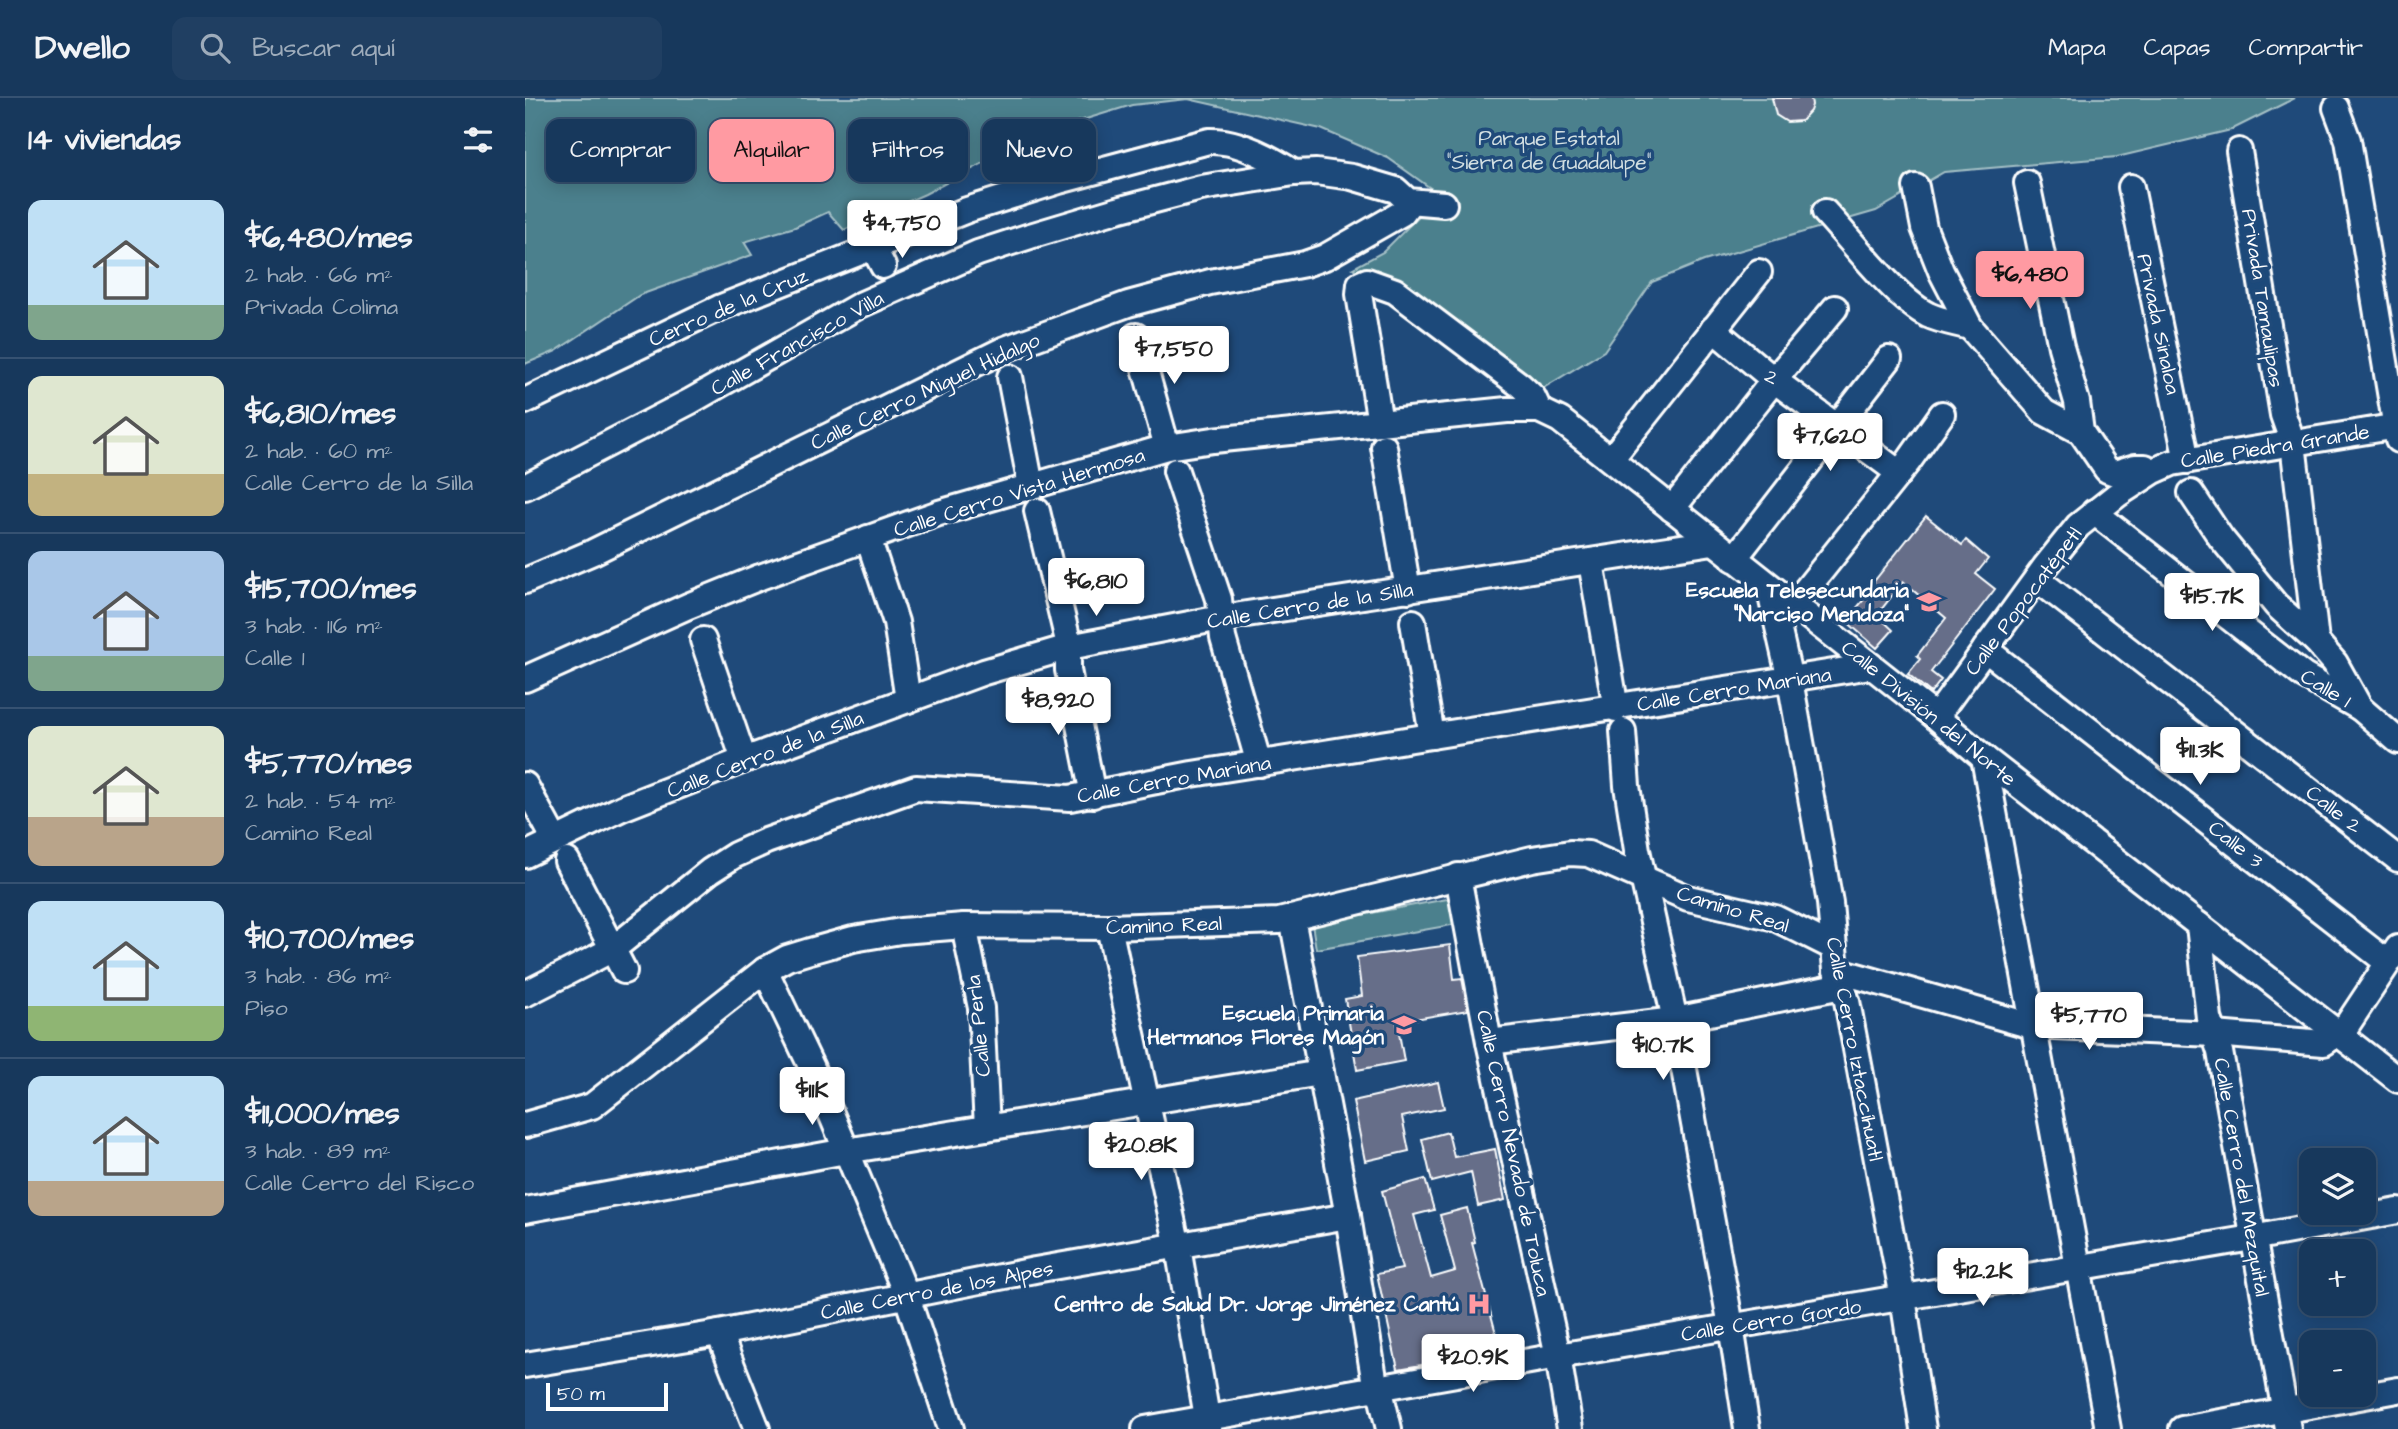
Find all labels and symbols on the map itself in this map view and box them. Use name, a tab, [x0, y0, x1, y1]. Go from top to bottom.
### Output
park label: Parque Estatal "Sierra de Guadalupe"	[1446, 124, 1652, 178]
pin: $4,750	[845, 200, 959, 260]
street label: Privada Tamaulipas	[2233, 207, 2291, 390]
street label: Privada Sinaloa	[2129, 251, 2188, 397]
pin: $6,480	[1973, 252, 2087, 311]
street label: Cerro de la Cruz	[644, 261, 813, 354]
street label: Calle Francisco Villa	[706, 284, 889, 403]
street label: Calle Cerro Miguel Hidalgo	[806, 325, 1046, 459]
pin: $7,550	[1117, 327, 1231, 386]
street label: 2	[1758, 362, 1785, 392]
pin: $7,620	[1773, 414, 1887, 473]
street label: Calle Piedra Grande	[2179, 417, 2372, 476]
street label: Calle Cerro Vista Hermosa	[890, 440, 1149, 545]
street label: Calle Popocatépetl	[1958, 521, 2090, 682]
pin: $6,810	[1039, 559, 1153, 618]
pin: $15.7K	[2155, 574, 2269, 633]
street label: Calle Cerro de la Silla	[1205, 575, 1416, 636]
place label: Escuela Telesecundaria "Narciso Mendoza"	[1686, 576, 1909, 629]
school or university icon: Escuela Telesecundaria "Narciso Mendoza"	[1915, 588, 1943, 616]
street label: Calle División del Norte	[1835, 634, 2022, 793]
street label: Calle Cerro Mariana	[1635, 660, 1834, 719]
street label: Calle 1	[2295, 662, 2357, 715]
pin: $8,920	[1001, 678, 1115, 737]
street label: Calle Cerro de la Silla	[663, 703, 868, 805]
pin: $11.3K	[2143, 728, 2257, 787]
street label: Calle Cerro Mariana	[1075, 748, 1274, 811]
street label: Calle 2	[2300, 778, 2368, 841]
street label: Calle 3	[2202, 814, 2270, 875]
street label: Camino Real	[1673, 879, 1793, 940]
street label: Camino Real	[1105, 909, 1223, 942]
street label: Calle Cerro Iztaccíhuatl	[1819, 935, 1890, 1164]
street label: Calle Perla	[959, 973, 998, 1078]
pin: $5,770	[2032, 992, 2146, 1052]
place label: Escuela Primaria Hermanos Flores Magón	[1147, 999, 1384, 1054]
street label: Calle Cerro Nevado de Toluca	[1469, 1007, 1558, 1299]
school or university icon: Escuela Primaria Hermanos Flores Magón	[1390, 1011, 1418, 1039]
pin: $10.7K	[1606, 1023, 1720, 1082]
street label: Calle Cerro del Mezquital	[2206, 1056, 2277, 1299]
pin: $11K	[771, 1068, 853, 1127]
pin: $20.8K	[1084, 1122, 1198, 1182]
pin: $12.2K	[1926, 1248, 2040, 1308]
street label: Calle Cerro de los Alpes	[818, 1254, 1056, 1328]
place label: Centro de Salud Dr. Jorge Jiménez Cantú	[1055, 1290, 1459, 1321]
hospital icon: Centro de Salud Dr. Jorge Jiménez Cantú	[1465, 1290, 1493, 1318]
street label: Calle Cerro Gordo	[1679, 1292, 1863, 1349]
pin: $20.9K	[1416, 1334, 1530, 1394]
scale bar	[546, 1380, 669, 1412]

